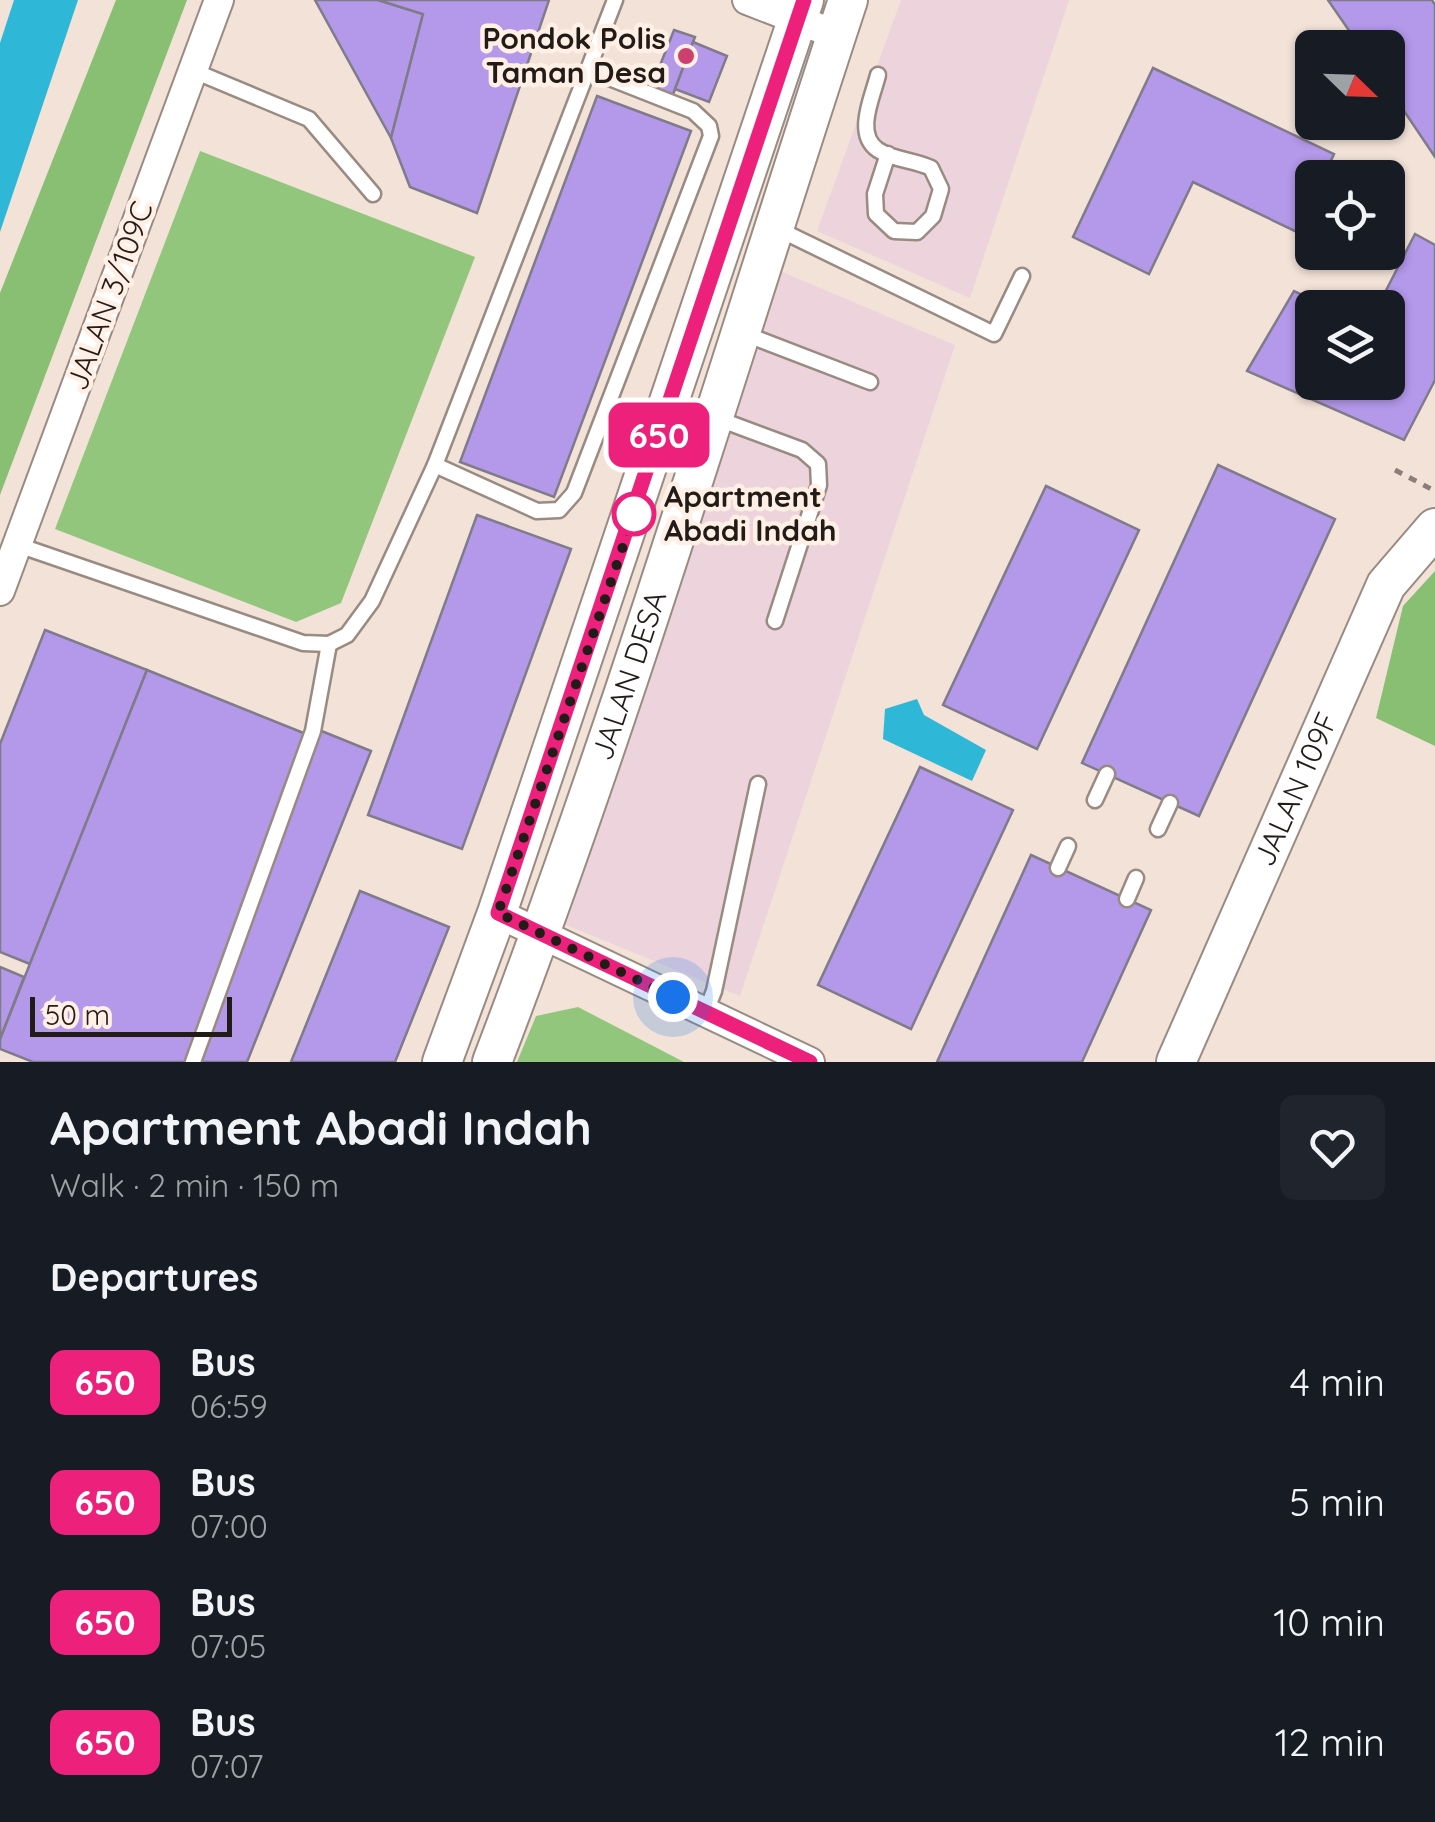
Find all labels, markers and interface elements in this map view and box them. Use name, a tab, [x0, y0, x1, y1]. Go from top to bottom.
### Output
place label: Pondok Polis Taman Desa	[482, 19, 666, 91]
north arrow	[1295, 30, 1405, 140]
map controls	[1295, 30, 1405, 400]
marker: Pondok Polis Taman Desa	[675, 45, 697, 67]
button: locate	[1295, 160, 1405, 270]
street label: JALAN 3/109C	[57, 196, 161, 395]
button: layers	[1295, 290, 1405, 400]
line badge: 650	[602, 402, 716, 468]
text: 650	[628, 413, 690, 457]
place label: Apartment Abadi Indah	[664, 477, 837, 549]
marker: Apartment Abadi Indah	[613, 493, 655, 535]
street label: JALAN DESA	[582, 586, 674, 765]
street label: JALAN 109F	[1245, 706, 1346, 872]
your location	[648, 972, 698, 1022]
scale bar	[30, 992, 232, 1036]
text: 50 m	[45, 997, 110, 1032]
button: heart	[1280, 1095, 1385, 1200]
text: Apartment Abadi Indah	[50, 1097, 592, 1157]
text: Walk · 2 min · 150 m	[50, 1165, 339, 1205]
text: Departures	[50, 1253, 258, 1301]
text: Bus	[190, 1338, 256, 1386]
text: 4 min	[1290, 1358, 1385, 1406]
text: 650	[74, 1360, 136, 1404]
text: 06:59	[190, 1386, 268, 1426]
text: Bus	[190, 1458, 256, 1506]
text: 5 min	[1289, 1478, 1385, 1526]
text: 650	[74, 1480, 136, 1524]
text: 07:00	[190, 1506, 268, 1546]
text: Bus	[190, 1578, 256, 1626]
text: 10 min	[1273, 1598, 1385, 1646]
text: 650	[74, 1600, 136, 1644]
text: 07:05	[190, 1626, 266, 1666]
text: Bus	[190, 1698, 256, 1746]
text: 12 min	[1275, 1718, 1385, 1766]
text: 650	[74, 1720, 136, 1764]
text: 07:07	[190, 1746, 263, 1786]

